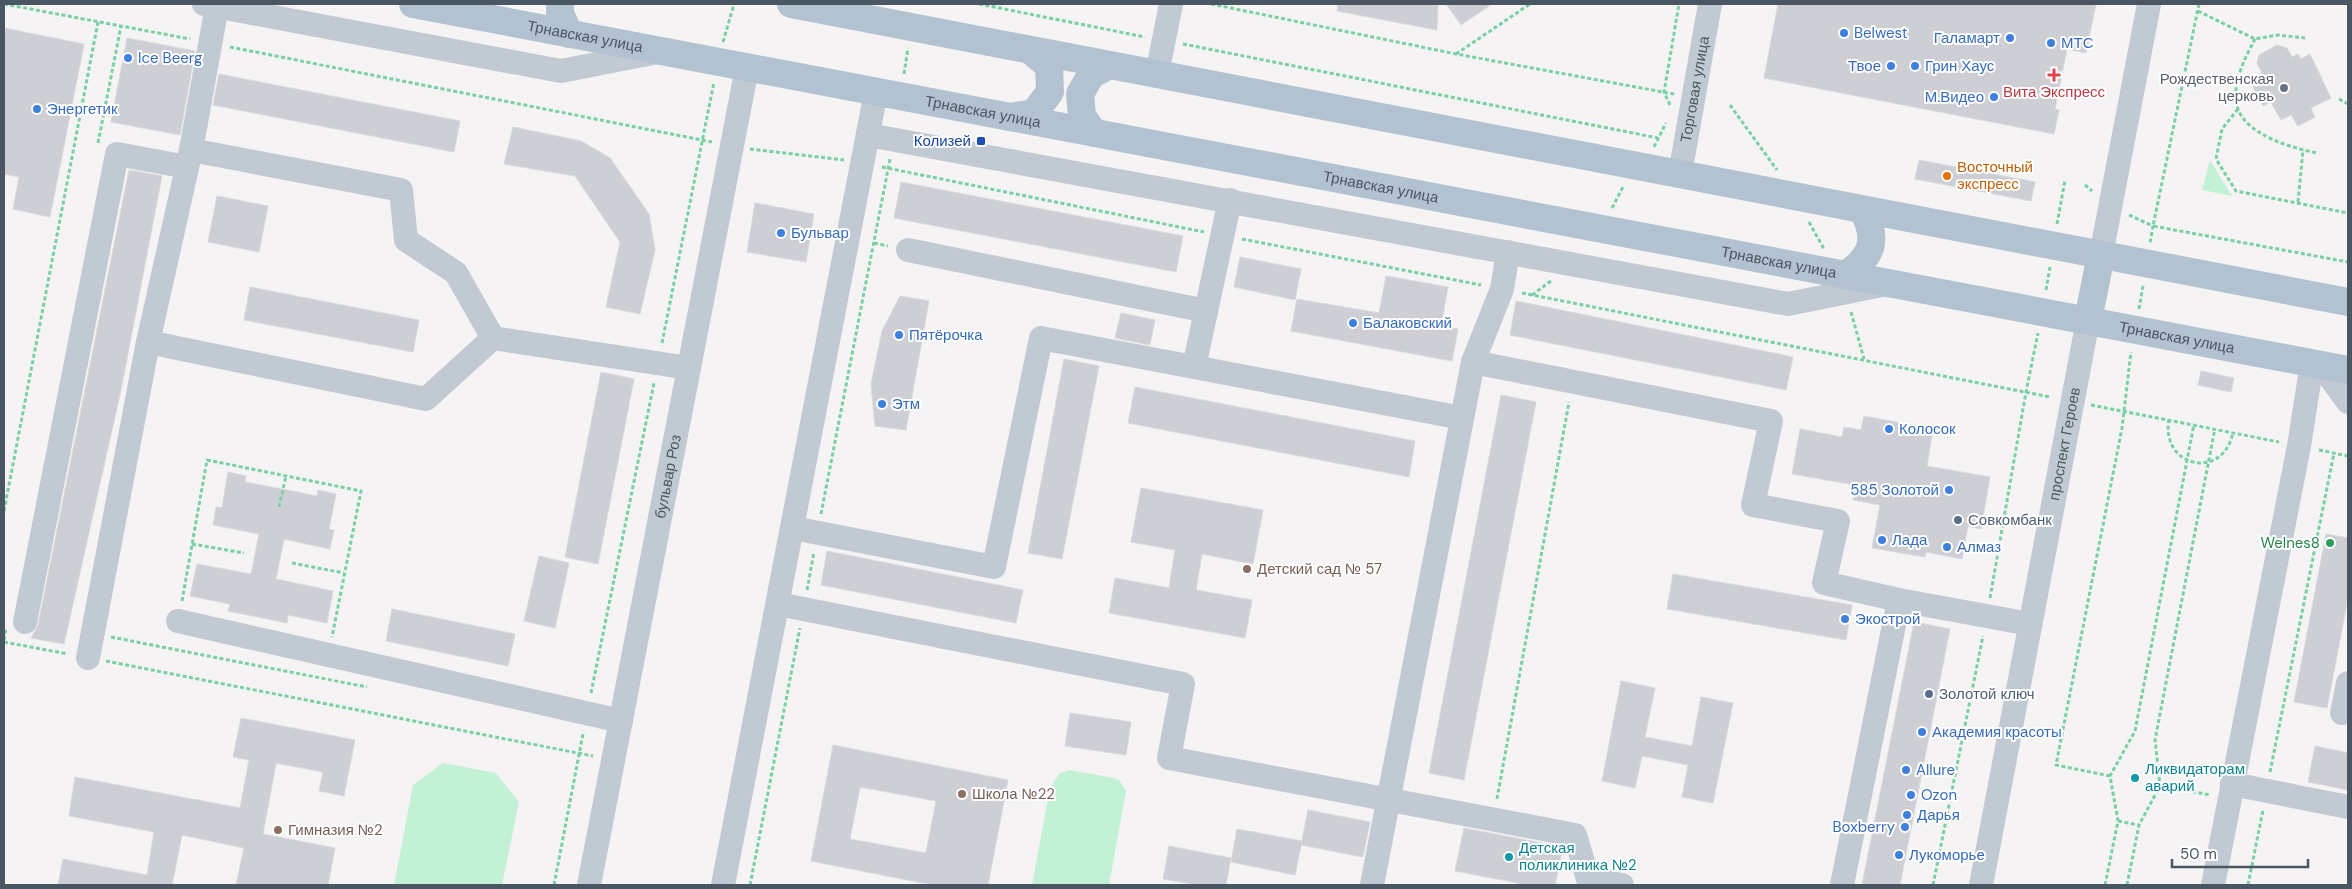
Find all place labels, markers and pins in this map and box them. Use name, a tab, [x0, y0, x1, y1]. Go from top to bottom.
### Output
place label: Belwest	[1854, 23, 1908, 43]
marker: Belwest	[1838, 27, 1850, 39]
place label: Галамарт	[1934, 28, 2000, 48]
marker: Галамарт	[2004, 32, 2016, 44]
place label: МТС	[2061, 33, 2094, 53]
marker: МТС	[2045, 37, 2057, 49]
place label: Ice Beerg	[138, 48, 202, 68]
marker: Ice Beerg	[122, 52, 134, 64]
place label: Твое	[1848, 56, 1881, 76]
place label: Грин Хаус	[1925, 56, 1995, 76]
marker: Твое	[1885, 60, 1897, 72]
marker: Грин Хаус	[1909, 60, 1921, 72]
marker: Вита Экспресс	[2048, 69, 2060, 81]
place label: Рождественская церковь	[2160, 69, 2274, 106]
place label: Вита Экспресс	[2003, 82, 2106, 102]
marker: Рождественская церковь	[2278, 82, 2290, 94]
place label: М.Видео	[1925, 87, 1984, 107]
marker: М.Видео	[1988, 91, 2000, 103]
place label: Энергетик	[47, 99, 118, 119]
marker: Энергетик	[31, 103, 43, 115]
place label: Колизей	[914, 131, 971, 151]
marker: Колизей	[975, 135, 987, 147]
place label: Восточный экспресс	[1957, 157, 2033, 194]
marker: Восточный экспресс	[1941, 170, 1953, 182]
place label: Бульвар	[791, 223, 849, 243]
marker: Бульвар	[775, 227, 787, 239]
place label: Балаковский	[1363, 313, 1452, 333]
marker: Балаковский	[1347, 317, 1359, 329]
place label: Пятёрочка	[909, 325, 983, 345]
marker: Пятёрочка	[893, 329, 905, 341]
place label: Этм	[892, 394, 920, 414]
marker: Этм	[876, 398, 888, 410]
place label: Колосок	[1899, 419, 1956, 439]
marker: Колосок	[1883, 423, 1895, 435]
place label: 585 Золотой	[1850, 480, 1939, 500]
marker: 585 Золотой	[1943, 484, 1955, 496]
place label: Совкомбанк	[1968, 510, 2052, 530]
marker: Совкомбанк	[1952, 514, 1964, 526]
place label: Лада	[1892, 530, 1928, 550]
place label: Welnes8	[2261, 533, 2320, 553]
marker: Лада	[1876, 534, 1888, 546]
place label: Алмаз	[1957, 537, 2001, 557]
marker: Welnes8	[2324, 537, 2336, 549]
marker: Алмаз	[1941, 541, 1953, 553]
place label: Детский сад № 57	[1257, 559, 1382, 579]
marker: Детский сад № 57	[1241, 563, 1253, 575]
place label: Экострой	[1855, 609, 1920, 629]
marker: Экострой	[1839, 613, 1851, 625]
place label: Золотой ключ	[1939, 684, 2035, 704]
marker: Золотой ключ	[1923, 688, 1935, 700]
place label: Академия красоты	[1932, 722, 2062, 742]
marker: Академия красоты	[1916, 726, 1928, 738]
place label: Ликвидаторам аварий	[2145, 759, 2245, 796]
place label: Allure	[1916, 760, 1955, 780]
marker: Allure	[1900, 764, 1912, 776]
marker: Ликвидаторам аварий	[2129, 772, 2141, 784]
place label: Школа №22	[972, 784, 1055, 804]
place label: Ozon	[1921, 785, 1957, 805]
marker: Школа №22	[956, 788, 968, 800]
marker: Ozon	[1905, 789, 1917, 801]
place label: Дарья	[1917, 805, 1960, 825]
marker: Дарья	[1901, 809, 1913, 821]
place label: Boxberry	[1833, 817, 1896, 837]
place label: Гимназия №2	[288, 820, 383, 840]
marker: Boxberry	[1899, 821, 1911, 833]
marker: Гимназия №2	[272, 824, 284, 836]
place label: Детская поликлиника №2	[1519, 838, 1637, 875]
place label: Лукоморье	[1909, 845, 1985, 865]
marker: Лукоморье	[1893, 849, 1905, 861]
marker: Детская поликлиника №2	[1503, 851, 1515, 863]

